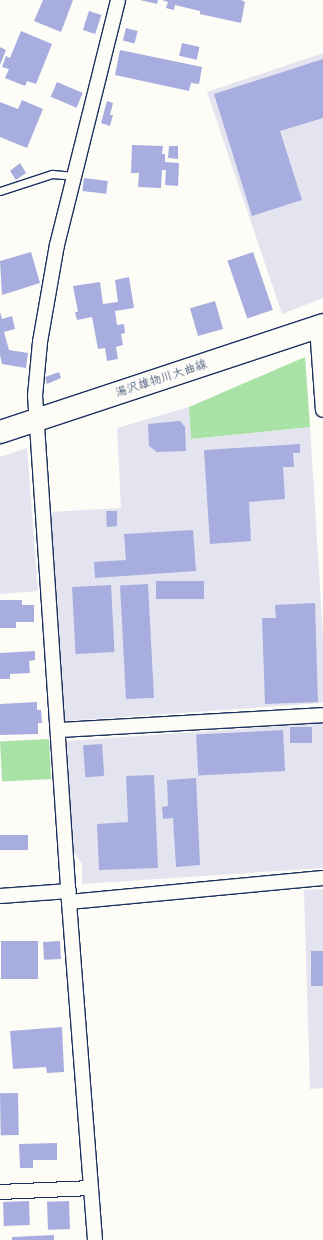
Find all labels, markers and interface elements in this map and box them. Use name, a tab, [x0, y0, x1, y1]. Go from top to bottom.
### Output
street label: 湯沢雄物川大曲線	[113, 356, 209, 400]

